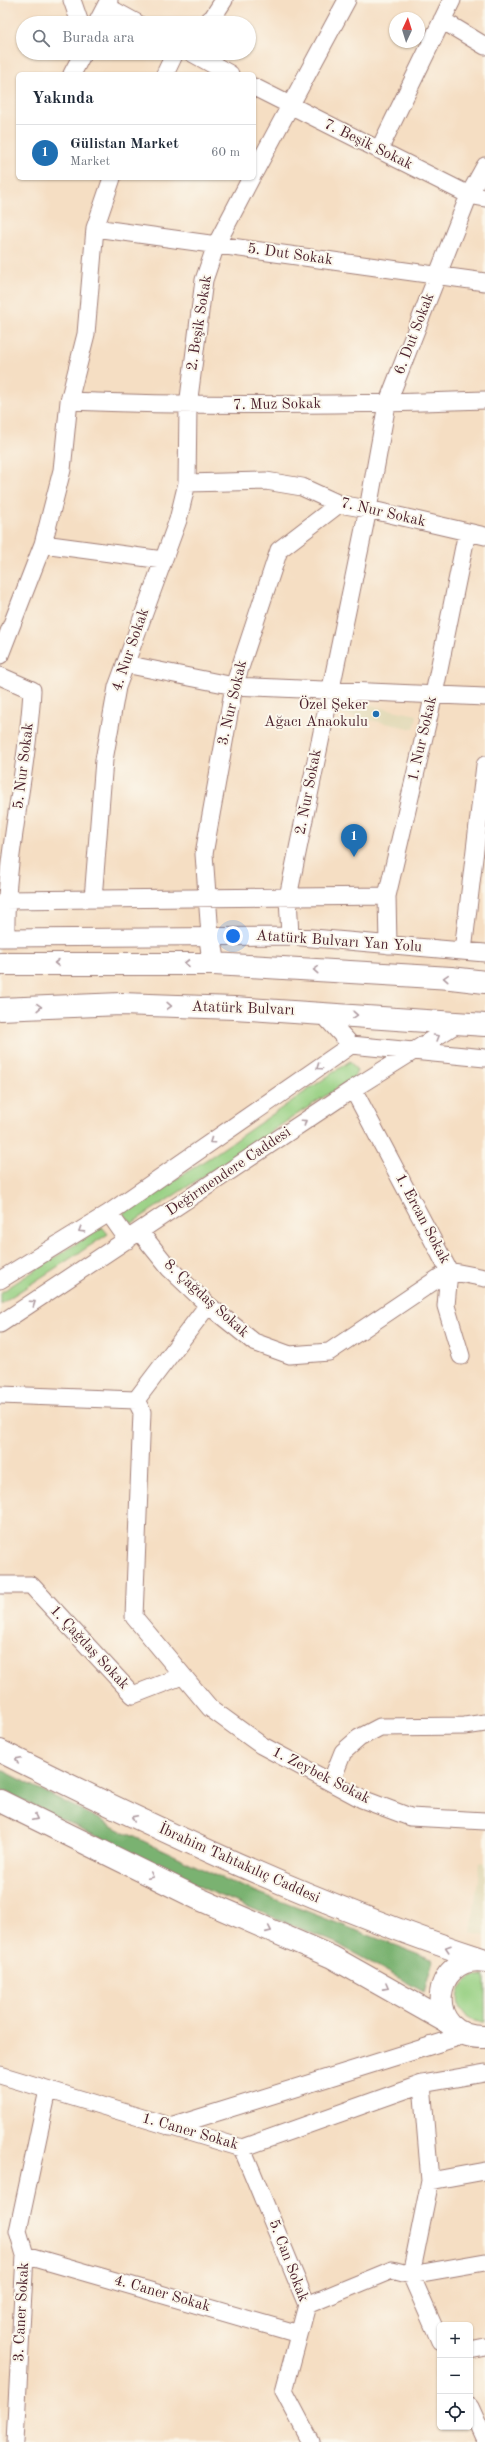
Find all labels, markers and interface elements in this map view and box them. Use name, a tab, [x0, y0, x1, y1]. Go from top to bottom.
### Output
north arrow	[389, 12, 425, 48]
search box	[16, 16, 256, 60]
icon: search	[30, 27, 52, 49]
text: Burada ara	[62, 31, 134, 46]
text: Yakında	[32, 90, 94, 107]
street label: 7. Beşik Sokak	[321, 117, 415, 173]
text: Gülistan Market	[70, 137, 179, 152]
text: 1	[41, 146, 49, 159]
text: 60 m	[211, 146, 240, 159]
text: Market	[70, 155, 110, 168]
street label: 5. Dut Sokak	[246, 242, 334, 268]
street label: 2. Beşik Sokak	[185, 274, 215, 372]
street label: 6. Dut Sokak	[393, 291, 437, 377]
street label: 7. Muz Sokak	[233, 397, 321, 413]
street label: 7. Nur Sokak	[339, 496, 427, 530]
street label: 4. Nur Sokak	[110, 606, 152, 693]
street label: 3. Nur Sokak	[216, 659, 250, 747]
place label: Özel Şeker Ağacı Anaokulu	[264, 695, 368, 730]
street label: 1. Nur Sokak	[406, 695, 440, 783]
marker: Özel Şeker Ağacı Anaokulu	[371, 709, 381, 719]
street label: 5. Nur Sokak	[11, 722, 37, 810]
street label: 2. Nur Sokak	[293, 748, 325, 836]
pin: 1	[341, 824, 367, 857]
your location	[223, 926, 243, 946]
street label: Atatürk Bulvarı Yan Yolu	[256, 929, 422, 955]
one-way arrow	[54, 959, 60, 967]
one-way arrow	[184, 959, 190, 967]
one-way arrow	[313, 965, 320, 974]
one-way arrow	[443, 973, 449, 982]
street label: Atatürk Bulvarı	[191, 1000, 295, 1018]
one-way arrow	[166, 1001, 172, 1010]
one-way arrow	[36, 1002, 42, 1011]
one-way arrow	[352, 1010, 358, 1019]
one-way arrow	[433, 1034, 440, 1041]
one-way arrow	[316, 1062, 323, 1069]
one-way arrow	[300, 1119, 307, 1127]
street label: Değirmendere Caddesi	[164, 1125, 294, 1219]
one-way arrow	[209, 1136, 216, 1144]
street label: 1. Ercan Sokak	[392, 1172, 452, 1267]
one-way arrow	[78, 1225, 85, 1232]
street label: 8. Çağdaş Sokak	[161, 1257, 251, 1341]
one-way arrow	[28, 1301, 35, 1308]
street label: 1. Çağdaş Sokak	[47, 1603, 132, 1693]
street label: 1. Zeybek Sokak	[269, 1745, 373, 1807]
one-way arrow	[15, 1757, 22, 1765]
one-way arrow	[31, 1813, 38, 1821]
one-way arrow	[131, 1815, 138, 1823]
street label: İbrahim Tahtakılıç Caddesi	[156, 1819, 323, 1906]
one-way arrow	[147, 1871, 155, 1879]
one-way arrow	[265, 1925, 273, 1933]
one-way arrow	[445, 1944, 452, 1953]
one-way arrow	[382, 1983, 389, 1990]
street label: 1. Caner Sokak	[140, 2111, 240, 2153]
street label: 5. Can Sokak	[265, 2218, 311, 2304]
street label: 3. Caner Sokak	[12, 2262, 32, 2362]
street label: 4. Caner Sokak	[112, 2273, 212, 2315]
map controls	[437, 2322, 473, 2430]
button: +	[437, 2322, 473, 2358]
button: −	[437, 2358, 473, 2394]
button: locate	[437, 2394, 473, 2430]

